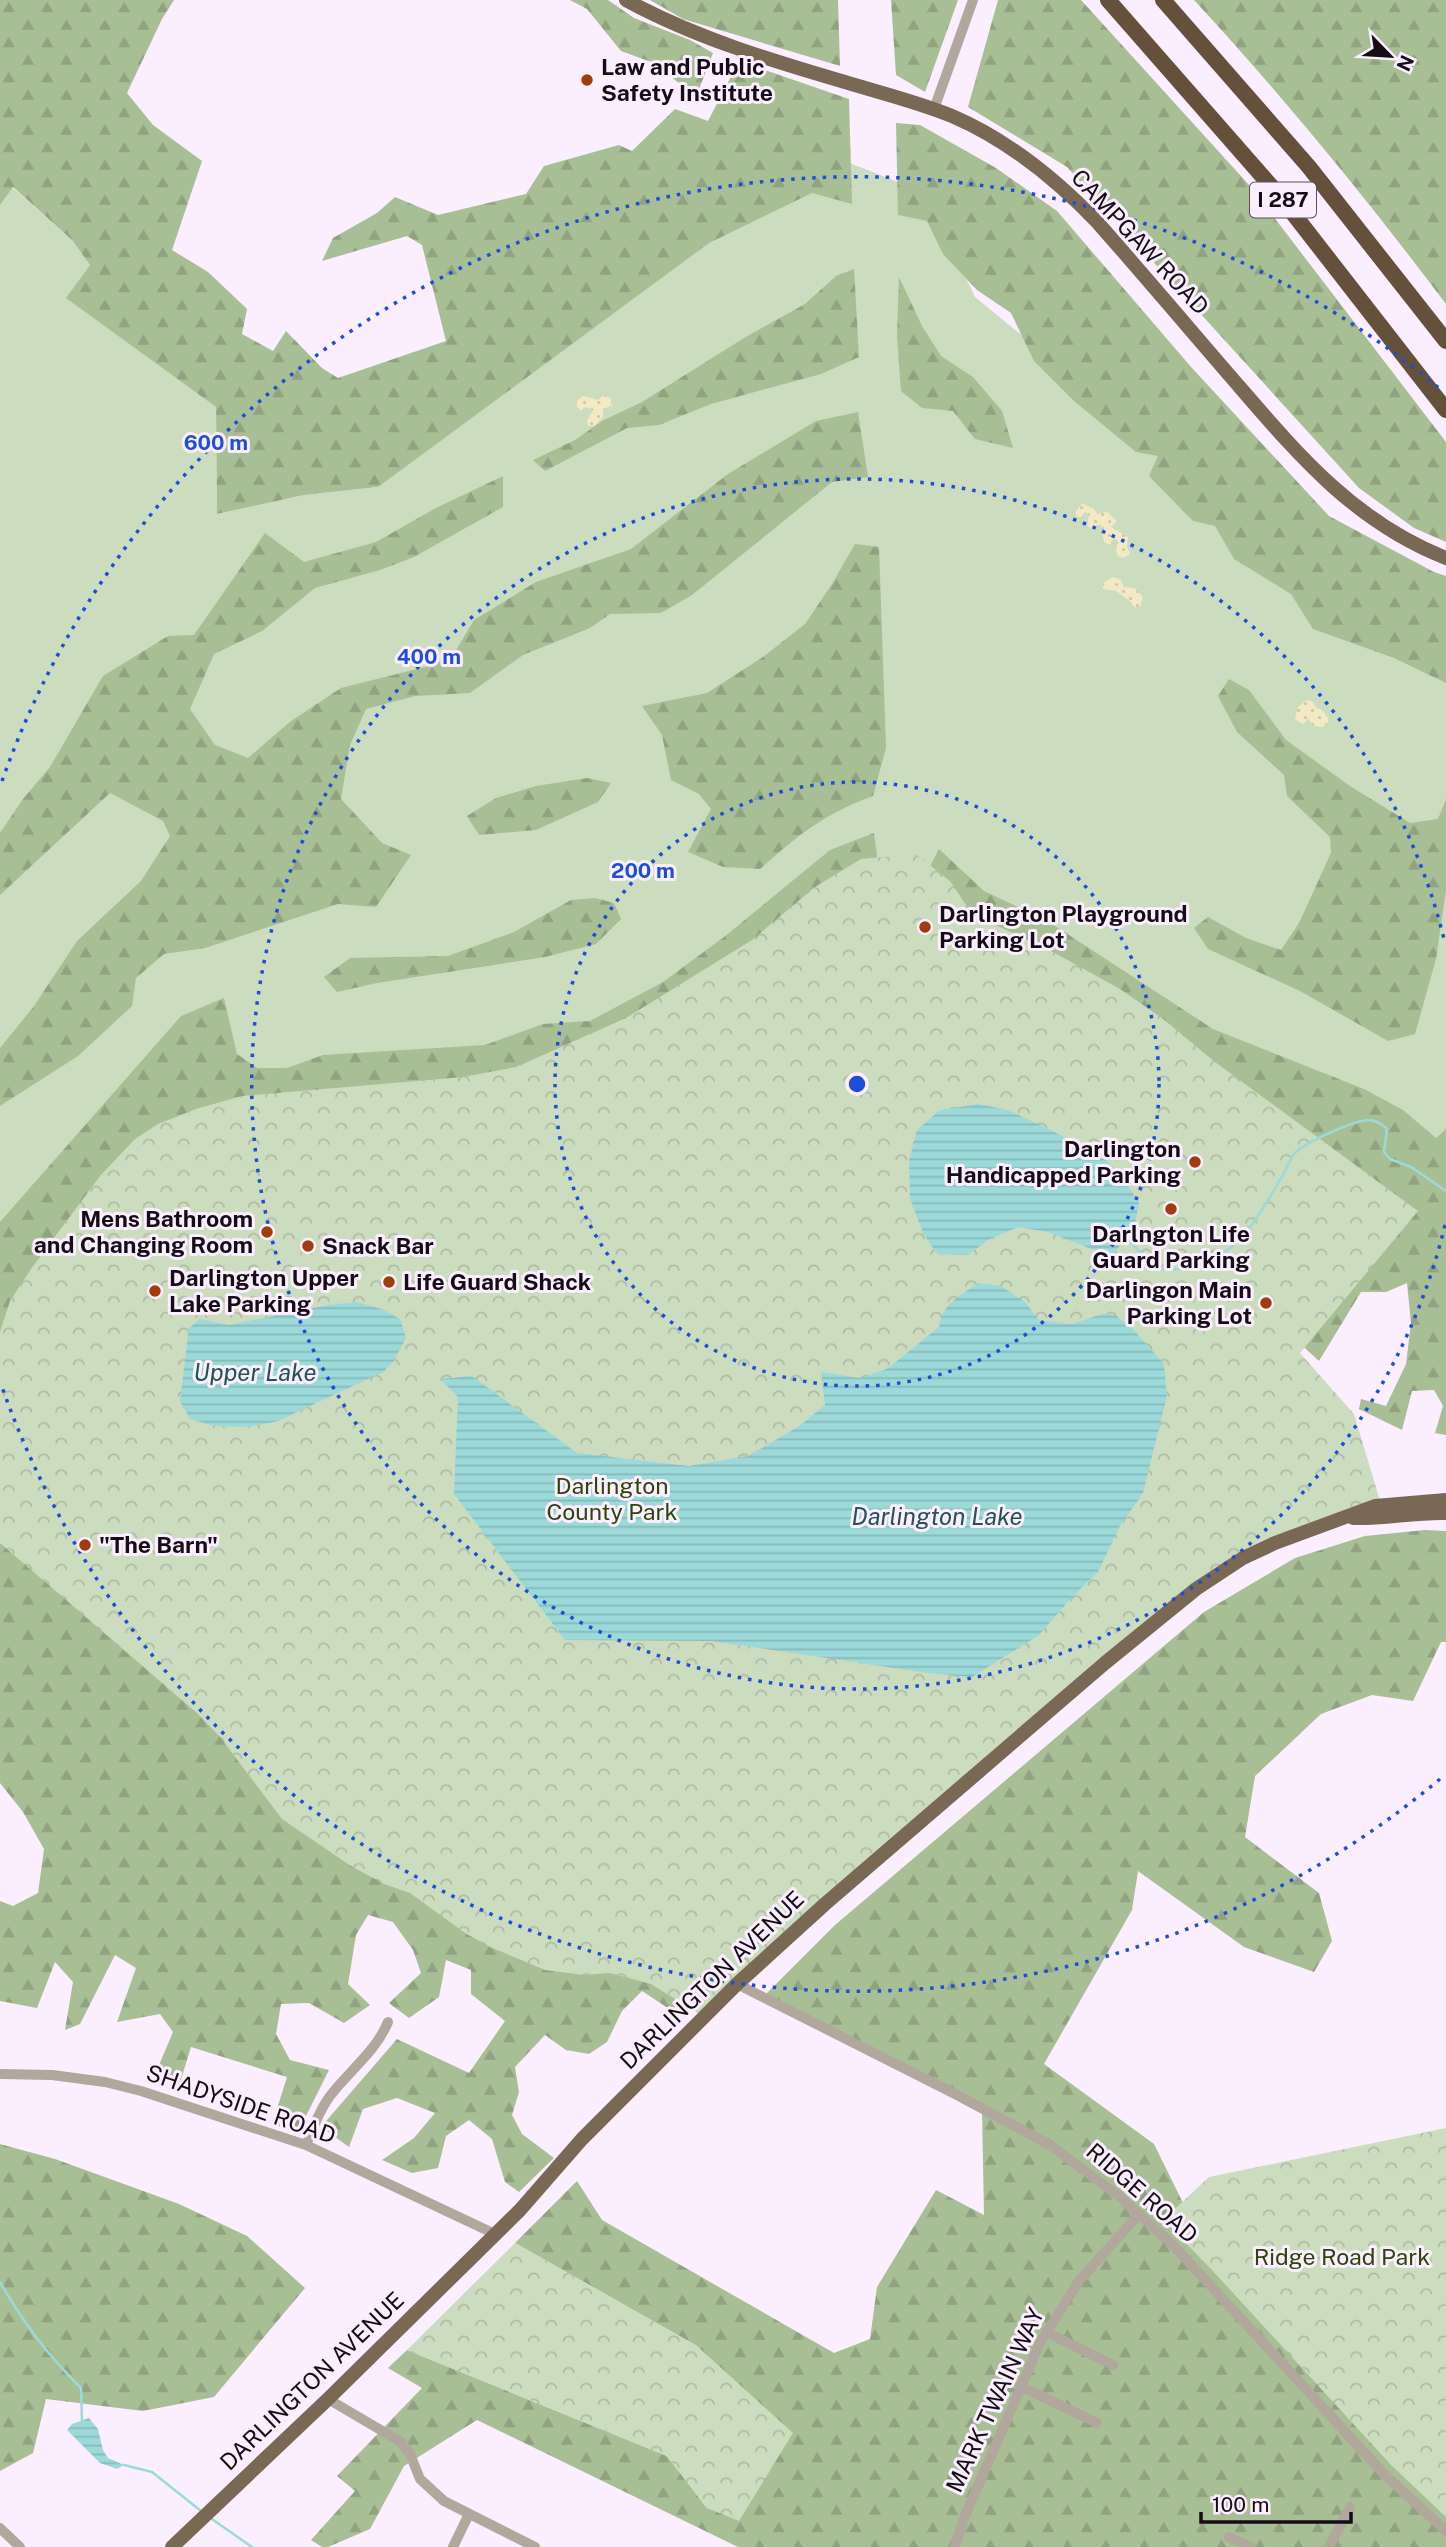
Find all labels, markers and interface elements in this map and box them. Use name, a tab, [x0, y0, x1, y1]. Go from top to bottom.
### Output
north arrow	[1355, 21, 1425, 91]
text: N	[1392, 52, 1419, 75]
place label: Law and Public Safety Institute	[601, 53, 773, 106]
marker: Law and Public Safety Institute	[579, 72, 595, 88]
street label: CAMPGAW ROAD	[1066, 163, 1215, 320]
road number: I 287	[1250, 182, 1316, 218]
text: 600 m	[184, 430, 248, 455]
text: 400 m	[397, 644, 461, 669]
text: 200 m	[611, 858, 675, 883]
place label: Darlington Playground Parking Lot	[939, 900, 1188, 953]
marker: Darlington Playground Parking Lot	[917, 919, 933, 935]
centre of rings	[845, 1072, 869, 1096]
place label: Darlington Handicapped Parking	[946, 1135, 1181, 1188]
marker: Darlington Handicapped Parking	[1187, 1154, 1203, 1170]
marker: Darlngton Life Guard Parking	[1163, 1201, 1179, 1217]
place label: Mens Bathroom and Changing Room	[34, 1205, 253, 1258]
place label: Darlngton Life Guard Parking	[1092, 1220, 1250, 1273]
marker: Mens Bathroom and Changing Room	[259, 1224, 275, 1240]
place label: Snack Bar	[322, 1232, 434, 1259]
marker: Snack Bar	[300, 1238, 316, 1254]
place label: Darlington Upper Lake Parking	[169, 1264, 359, 1317]
place label: Life Guard Shack	[403, 1268, 591, 1295]
marker: Life Guard Shack	[381, 1274, 397, 1290]
place label: Darlingon Main Parking Lot	[1085, 1276, 1252, 1329]
marker: Darlington Upper Lake Parking	[147, 1283, 163, 1299]
marker: Darlingon Main Parking Lot	[1258, 1295, 1274, 1311]
water label: Upper Lake	[193, 1358, 317, 1386]
park label: Darlington County Park	[547, 1472, 678, 1525]
water label: Darlington Lake	[852, 1502, 1022, 1530]
place label: "The Barn"	[99, 1531, 218, 1558]
marker: "The Barn"	[77, 1537, 93, 1553]
street label: DARLINGTON AVENUE	[614, 1885, 809, 2074]
street label: SHADYSIDE ROAD	[143, 2058, 339, 2149]
street label: RIDGE ROAD	[1081, 2137, 1203, 2248]
park label: Ridge Road Park	[1254, 2243, 1430, 2270]
street label: DARLINGTON AVENUE	[214, 2286, 409, 2475]
street label: MARK TWAIN WAY	[940, 2303, 1049, 2496]
scale bar	[1201, 2480, 1352, 2524]
text: 100 m	[1212, 2492, 1269, 2517]

